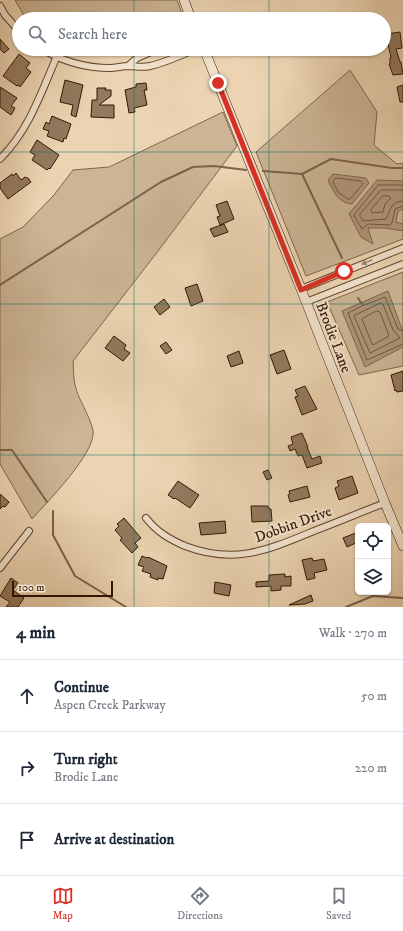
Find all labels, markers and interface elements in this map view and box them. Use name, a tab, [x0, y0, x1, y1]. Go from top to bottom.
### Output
search box	[12, 12, 391, 56]
icon: search	[26, 23, 48, 45]
text: Search here	[58, 25, 127, 44]
route end	[209, 74, 227, 92]
one-way arrow	[360, 260, 372, 266]
route start	[335, 262, 353, 280]
street label: Brodie Lane	[311, 299, 356, 375]
street label: Dobbin Drive	[252, 502, 334, 547]
map controls	[355, 523, 391, 595]
button: locate	[355, 523, 391, 559]
button: layers	[355, 559, 391, 595]
scale bar	[12, 579, 113, 598]
text: 100 m	[18, 581, 44, 595]
text: 4 min	[16, 622, 55, 644]
text: Walk · 270 m	[319, 625, 387, 641]
text: Continue	[54, 678, 109, 697]
icon: ahead	[16, 685, 38, 707]
text: 50 m	[361, 688, 387, 704]
text: Aspen Creek Parkway	[54, 697, 166, 713]
text: Turn right	[54, 750, 117, 769]
icon: right	[16, 757, 38, 779]
text: 220 m	[355, 760, 387, 776]
text: Brodie Lane	[54, 769, 118, 785]
icon: arrive	[16, 829, 38, 851]
text: Arrive at destination	[54, 830, 174, 849]
tab: Map	[52, 885, 74, 923]
tab: Directions	[177, 885, 223, 923]
tab: Saved	[326, 885, 351, 923]

